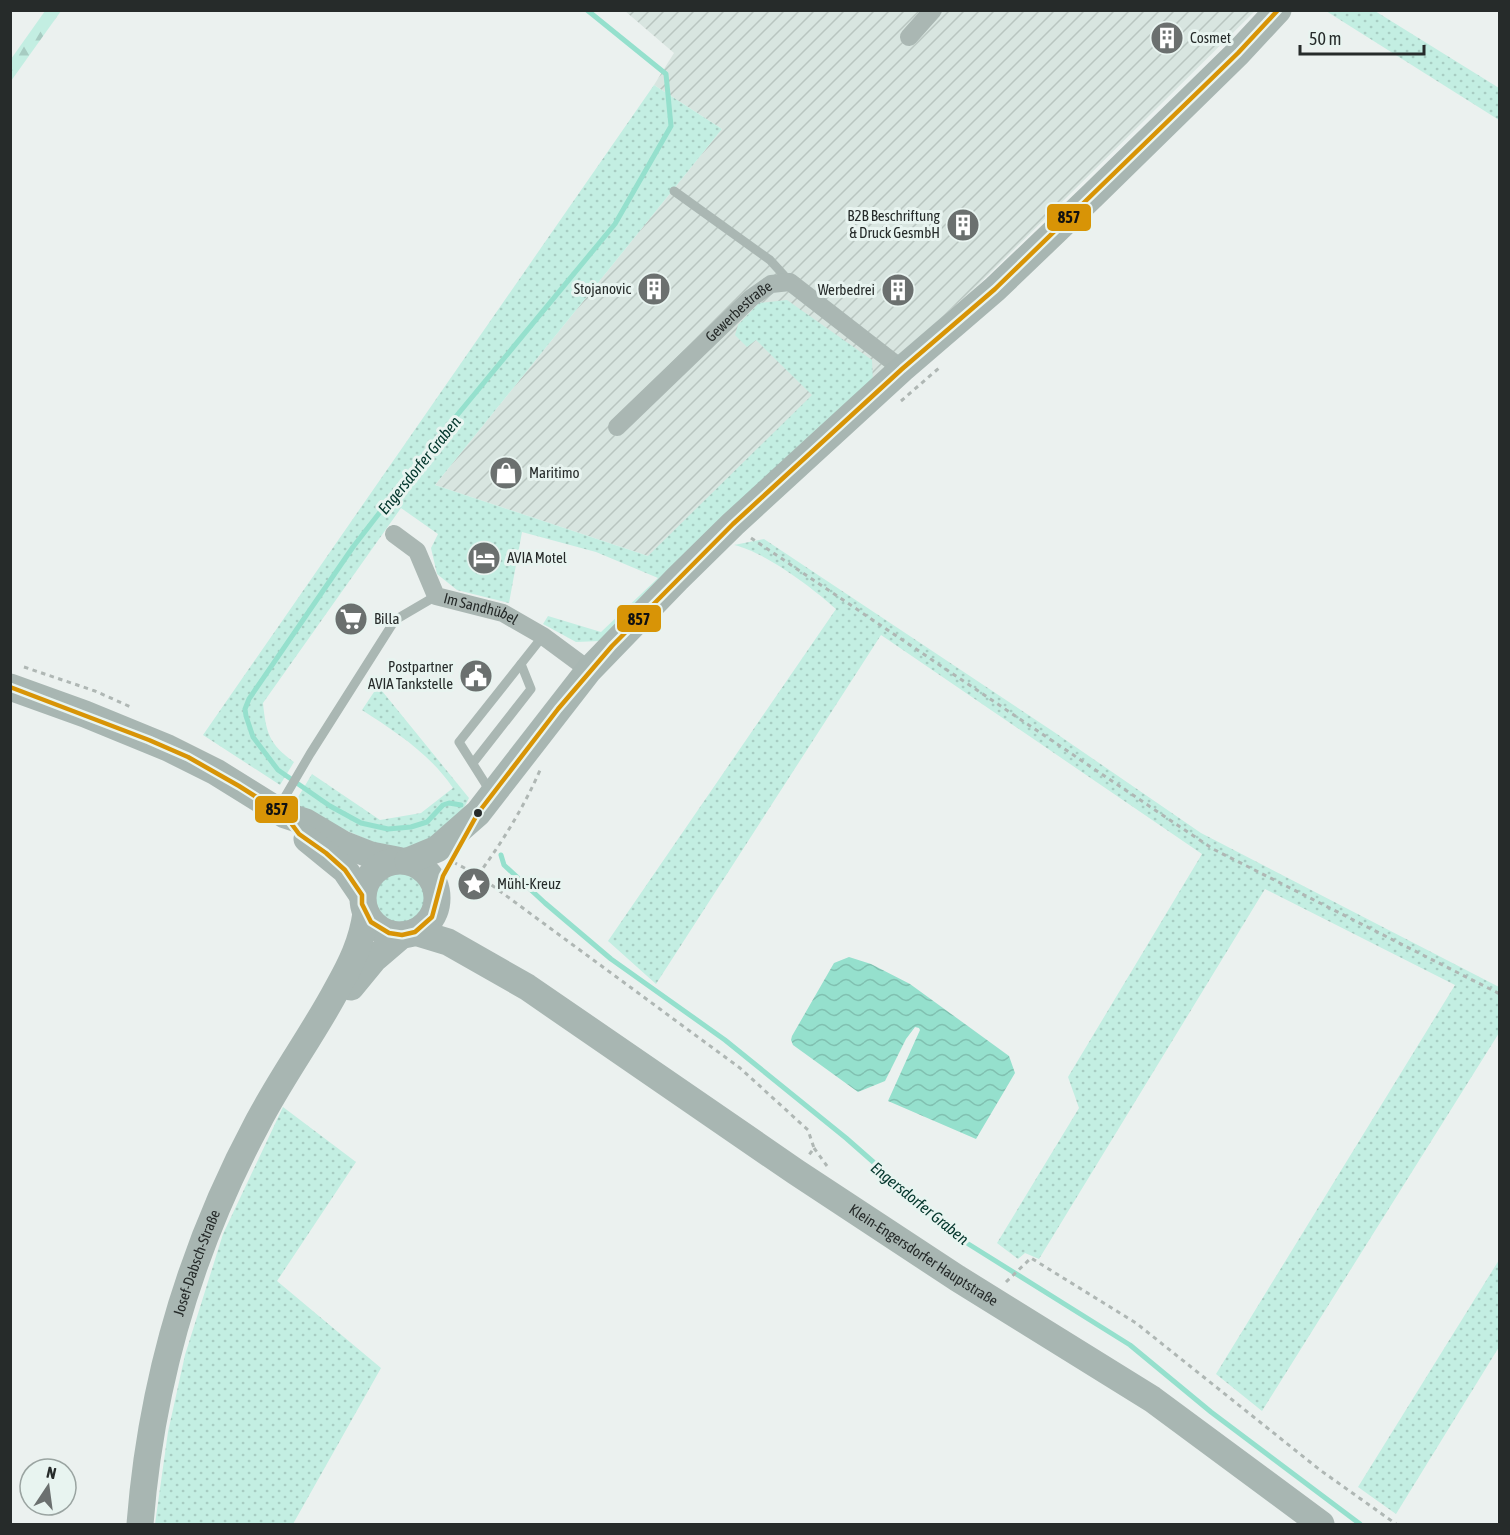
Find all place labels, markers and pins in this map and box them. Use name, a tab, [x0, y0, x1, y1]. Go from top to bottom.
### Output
building icon: Cosmet	[1149, 20, 1185, 56]
place label: Cosmet	[1190, 29, 1231, 46]
place label: B2B Beschriftung & Druck GesmbH	[847, 207, 941, 241]
building icon: B2B Beschriftung & Druck GesmbH	[945, 207, 981, 243]
building icon: Stojanovic	[636, 271, 672, 307]
building icon: Werbedrei	[880, 272, 916, 308]
place label: Stojanovic	[574, 280, 631, 297]
place label: Werbedrei	[818, 281, 875, 298]
shop icon: Maritimo	[488, 455, 524, 491]
place label: Maritimo	[529, 464, 580, 481]
hotel icon: AVIA Motel	[466, 540, 502, 576]
place label: AVIA Motel	[507, 549, 567, 566]
supermarket icon: Billa	[333, 601, 369, 637]
place label: Billa	[374, 610, 400, 627]
place label: Postpartner AVIA Tankstelle	[368, 658, 454, 692]
public building icon: Postpartner AVIA Tankstelle	[458, 658, 494, 694]
unlabelled marker	[472, 807, 484, 819]
place icon: Mühl-Kreuz	[456, 866, 492, 902]
place label: Mühl-Kreuz	[497, 875, 561, 892]

